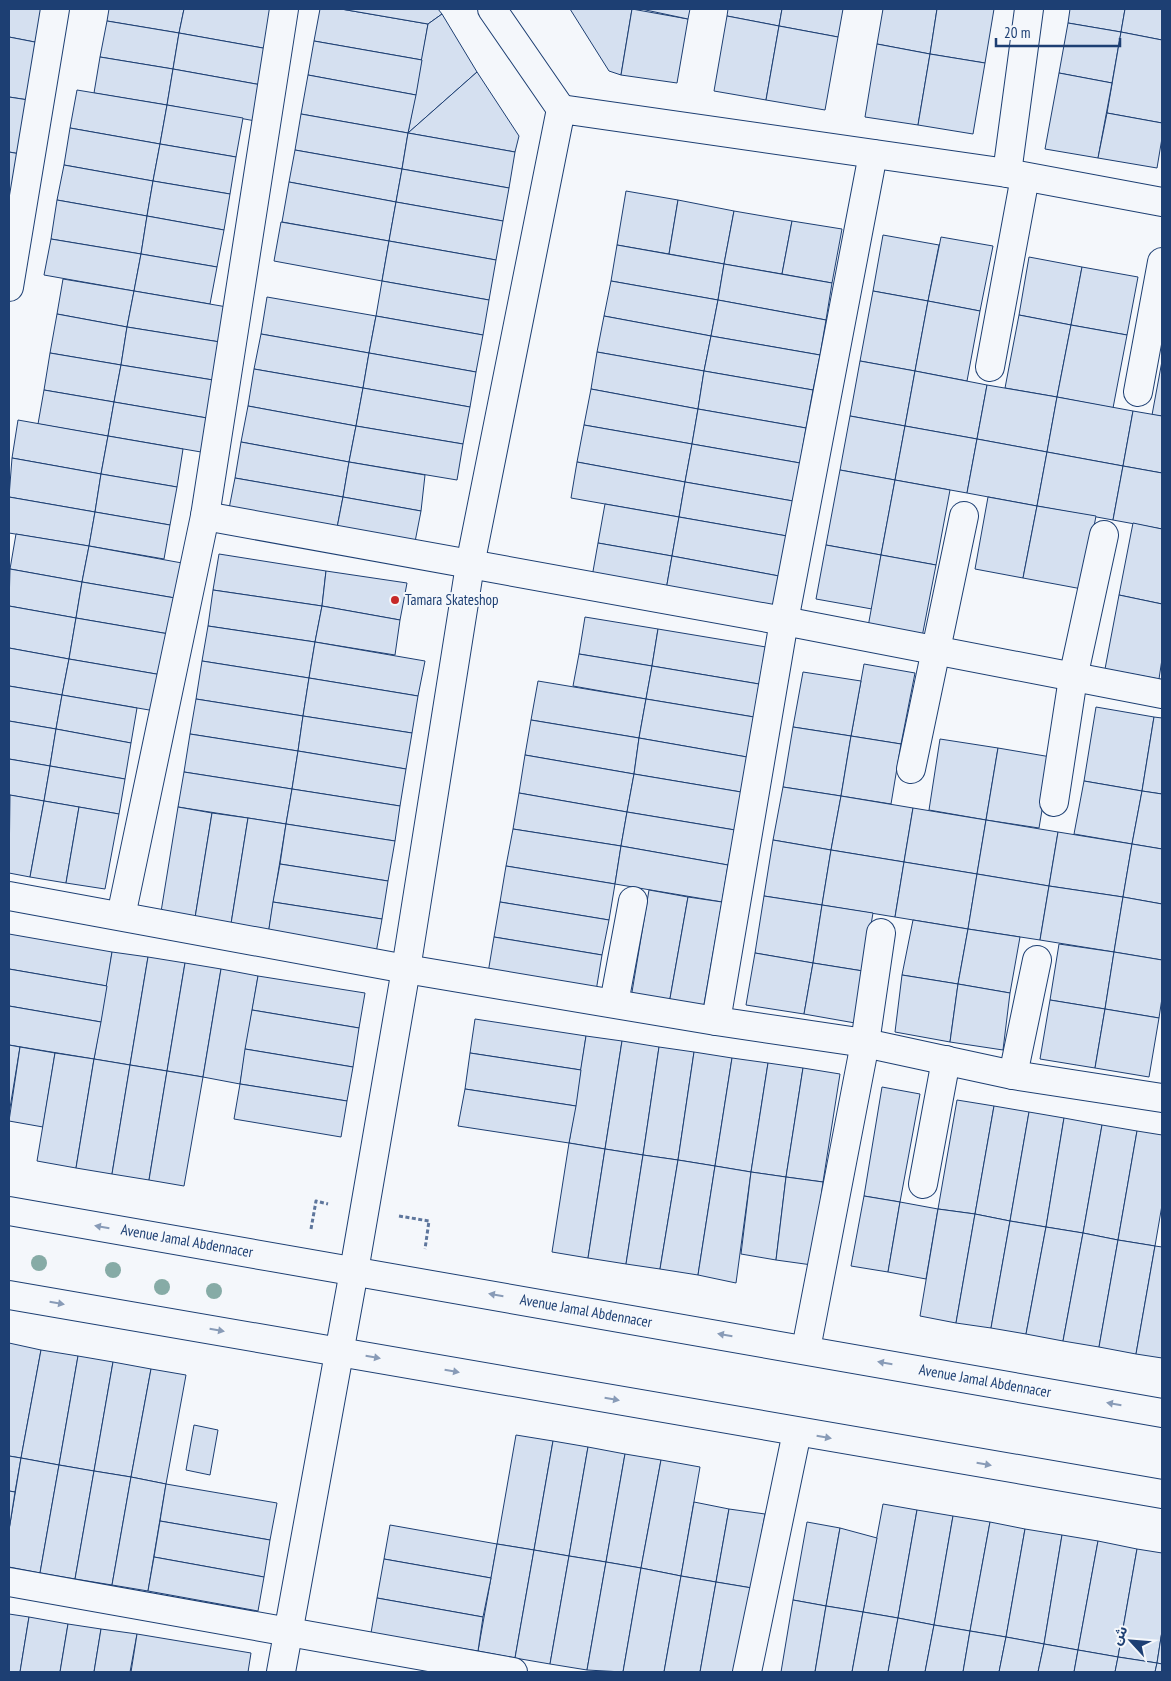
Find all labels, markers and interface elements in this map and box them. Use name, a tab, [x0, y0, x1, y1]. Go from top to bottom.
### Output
scale bar	[996, 15, 1120, 47]
text: 20 m	[1004, 23, 1030, 42]
place label: Tamara Skateshop	[405, 590, 499, 609]
marker: Tamara Skateshop	[389, 594, 401, 606]
street label: Avenue Jamal Abdennacer	[120, 1220, 255, 1262]
one-way arrow	[94, 1222, 110, 1230]
street label: Avenue Jamal Abdennacer	[519, 1290, 654, 1332]
one-way arrow	[488, 1291, 504, 1299]
one-way arrow	[49, 1299, 65, 1307]
one-way arrow	[209, 1327, 225, 1335]
one-way arrow	[717, 1331, 733, 1339]
one-way arrow	[366, 1353, 381, 1361]
one-way arrow	[877, 1359, 893, 1367]
street label: Avenue Jamal Abdennacer	[918, 1360, 1053, 1402]
one-way arrow	[445, 1368, 461, 1376]
one-way arrow	[605, 1396, 621, 1404]
one-way arrow	[1106, 1400, 1122, 1408]
one-way arrow	[817, 1433, 833, 1441]
one-way arrow	[977, 1460, 993, 1468]
north arrow	[1106, 1616, 1156, 1666]
text: ش	[1107, 1623, 1132, 1648]

